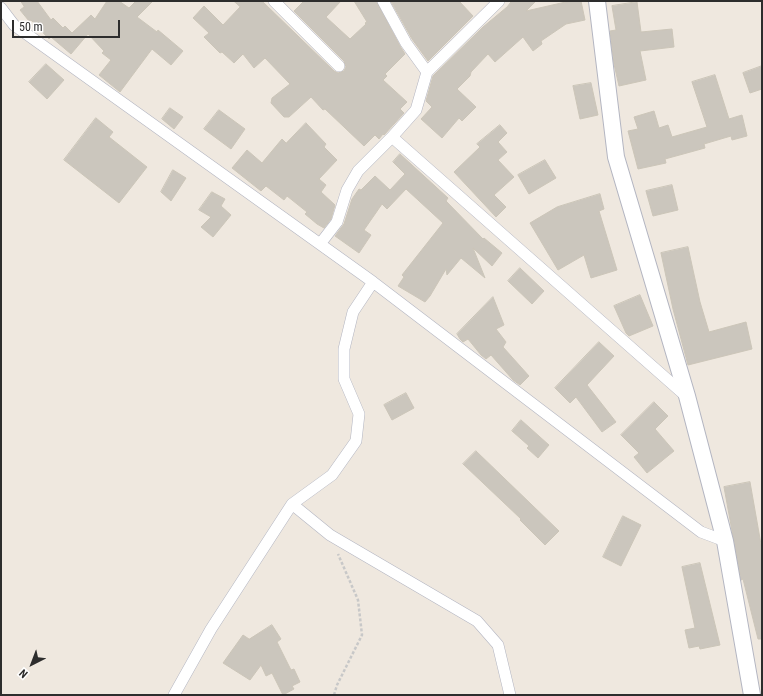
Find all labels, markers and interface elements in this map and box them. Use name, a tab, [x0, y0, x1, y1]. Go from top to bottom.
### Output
scale bar	[14, 12, 122, 38]
text: 50 m	[19, 20, 43, 34]
north arrow	[12, 644, 52, 684]
text: N	[17, 666, 30, 680]

